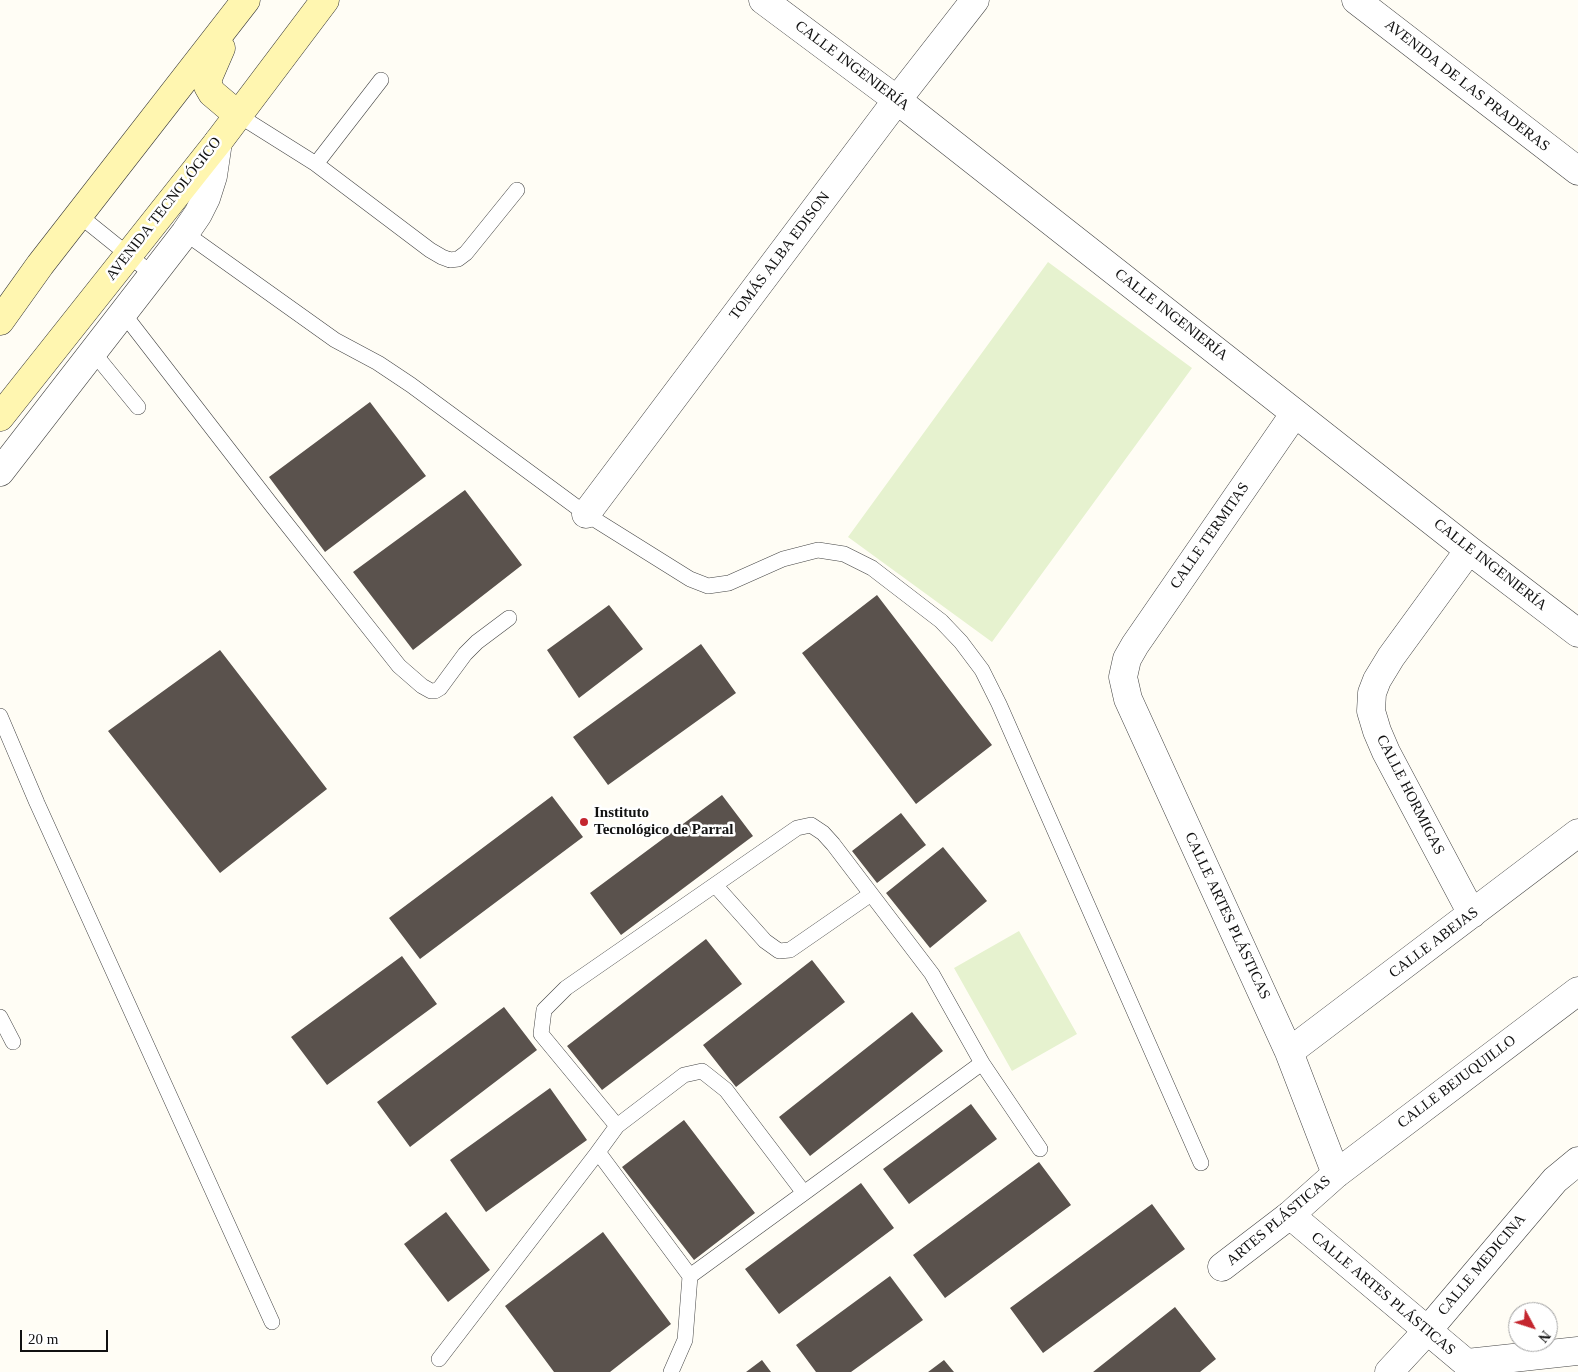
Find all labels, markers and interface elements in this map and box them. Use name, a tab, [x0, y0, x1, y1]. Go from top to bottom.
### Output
street label: AVENIDA DE LAS PRADERAS	[1381, 16, 1553, 156]
street label: CALLE INGENIERÍA	[791, 17, 913, 115]
street label: AVENIDA TECNOLÓGICO	[102, 134, 226, 284]
street label: TOMÁS ALBA EDISON	[726, 188, 834, 324]
street label: CALLE INGENIERÍA	[1111, 265, 1231, 365]
street label: CALLE TERMITAS	[1167, 479, 1253, 593]
street label: CALLE INGENIERÍA	[1430, 515, 1550, 615]
street label: CALLE HORMIGAS	[1372, 732, 1448, 858]
place label: Instituto Tecnológico de Parral	[594, 804, 733, 839]
marker: Instituto Tecnológico de Parral	[578, 816, 590, 828]
street label: CALLE ARTES PLÁSTICAS	[1180, 830, 1274, 1002]
street label: CALLE ABEJAS	[1386, 904, 1482, 982]
street label: CALLE BEJUQUILLO	[1394, 1032, 1520, 1132]
street label: ARTES PLÁSTICAS	[1223, 1172, 1335, 1270]
street label: CALLE MEDICINA	[1434, 1211, 1530, 1319]
street label: CALLE ARTES PLÁSTICAS	[1307, 1228, 1459, 1360]
north arrow	[1508, 1302, 1558, 1352]
scale bar	[22, 1320, 110, 1352]
text: N	[1535, 1328, 1553, 1345]
text: 20 m	[28, 1331, 58, 1347]

